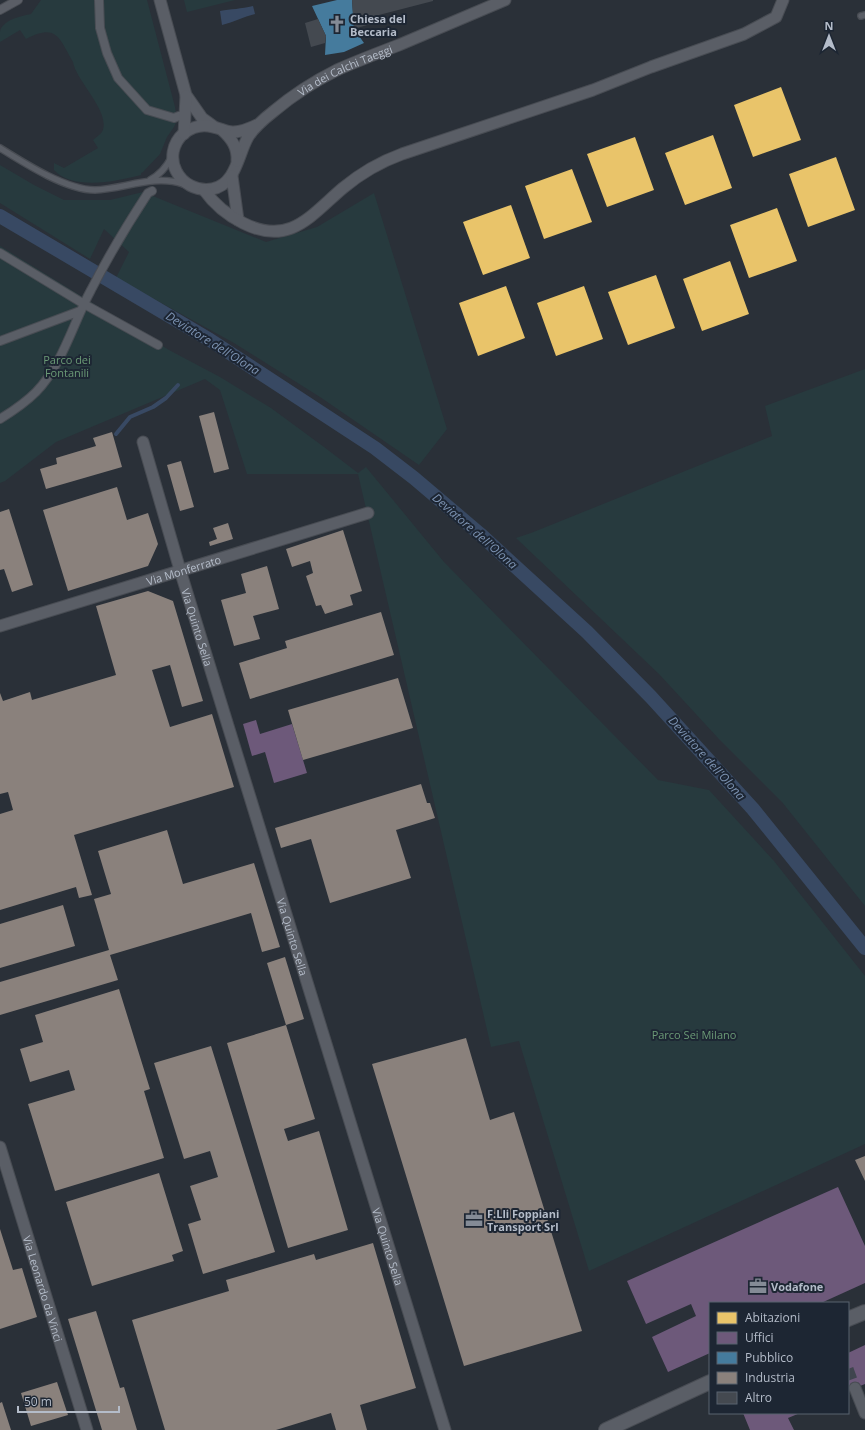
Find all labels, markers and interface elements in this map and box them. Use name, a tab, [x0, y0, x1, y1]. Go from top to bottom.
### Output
place label: Chiesa del Beccaria	[350, 11, 406, 39]
church icon: Chiesa del Beccaria	[327, 14, 347, 34]
north arrow	[809, 16, 849, 56]
text: N	[825, 18, 833, 33]
street label: Via dei Calchi Taeggi	[294, 41, 394, 99]
water label: Deviatore dell'Olona	[163, 307, 263, 379]
park label: Parco dei Fontanili	[43, 352, 91, 380]
water label: Deviatore dell'Olona	[429, 489, 521, 573]
street label: Via Monferrato	[144, 551, 223, 588]
street label: Via Quinto Sella	[179, 586, 217, 668]
water label: Deviatore dell'Olona	[665, 712, 749, 804]
street label: Via Quinto Sella	[274, 896, 312, 977]
park label: Parco Sei Milano	[652, 1027, 737, 1042]
street label: Via Quinto Sella	[369, 1206, 407, 1287]
place label: F.Lli Foppiani Transport Srl	[487, 1206, 559, 1234]
office icon: F.Lli Foppiani Transport Srl	[464, 1209, 484, 1229]
street label: Via Leonardo da Vinci	[20, 1234, 67, 1343]
office icon: Vodafone	[748, 1276, 768, 1296]
place label: Vodafone	[771, 1279, 824, 1294]
legend	[709, 1302, 849, 1414]
text: Abitazioni	[745, 1309, 800, 1326]
text: Uffici	[745, 1329, 774, 1346]
text: Pubblico	[745, 1349, 793, 1366]
text: Industria	[745, 1369, 795, 1386]
scale bar	[18, 1388, 119, 1414]
text: Altro	[745, 1389, 772, 1406]
text: 50 m	[24, 1393, 52, 1410]

